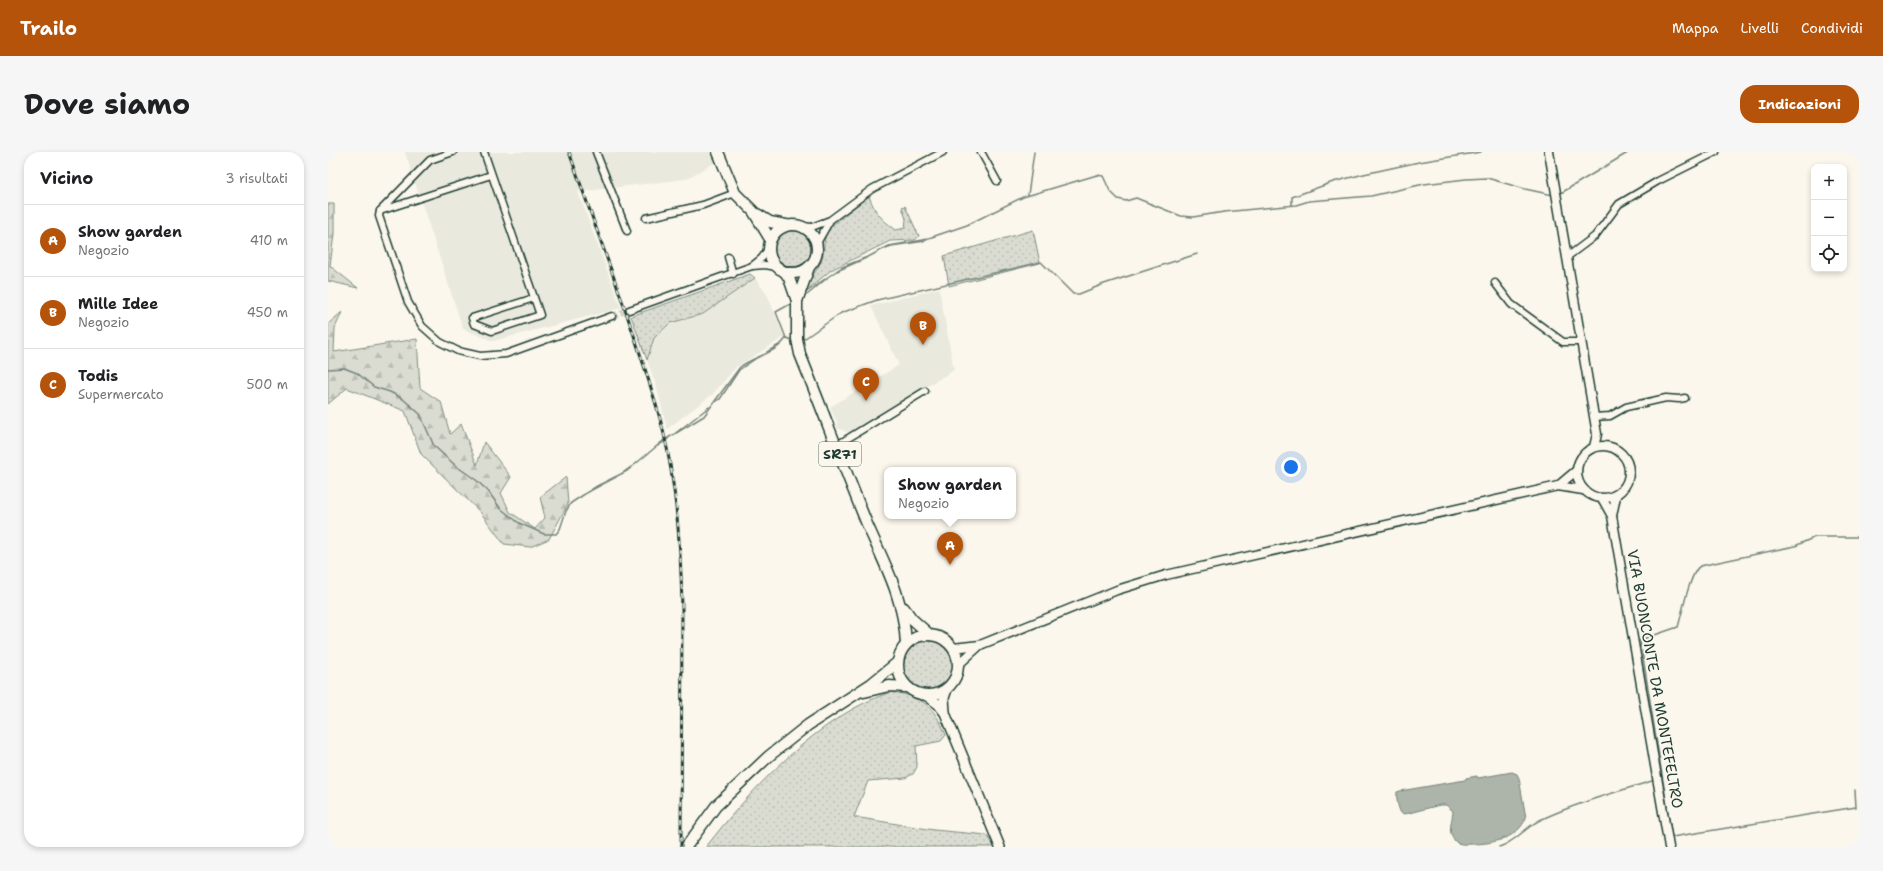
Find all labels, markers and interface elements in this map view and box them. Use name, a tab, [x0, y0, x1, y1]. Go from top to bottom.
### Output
text: Trailo	[20, 16, 77, 41]
text: Mappa	[1672, 19, 1719, 37]
text: Livelli	[1741, 19, 1779, 37]
text: Condividi	[1801, 19, 1863, 37]
text: Dove siamo	[24, 85, 190, 123]
button: Indicazioni	[1740, 85, 1859, 123]
map controls	[1811, 164, 1847, 272]
button: +	[1811, 164, 1847, 200]
text: Vicino	[40, 167, 93, 189]
text: 3 risultati	[225, 170, 288, 187]
button: −	[1811, 200, 1847, 236]
text: Show garden	[78, 222, 182, 242]
text: A	[48, 232, 58, 249]
text: 410 m	[250, 232, 288, 249]
button: locate	[1811, 236, 1847, 272]
text: Negozio	[78, 242, 129, 259]
text: Mille Idee	[78, 294, 158, 314]
text: B	[49, 304, 57, 321]
text: 450 m	[247, 304, 288, 321]
pin: B	[910, 312, 936, 345]
text: Negozio	[78, 314, 129, 331]
text: Todis	[78, 366, 118, 386]
pin: C	[853, 368, 879, 401]
text: C	[49, 376, 57, 393]
text: 500 m	[246, 376, 288, 393]
text: Supermercato	[78, 386, 164, 403]
road number: SR71	[819, 442, 861, 466]
your location	[1281, 457, 1301, 477]
popup	[884, 467, 1016, 519]
text: Show garden	[898, 475, 1002, 495]
text: Negozio	[898, 495, 949, 512]
pin: A	[937, 532, 963, 565]
street label: VIA BUONCONTE DA MONTEFELTRO	[1622, 548, 1688, 810]

